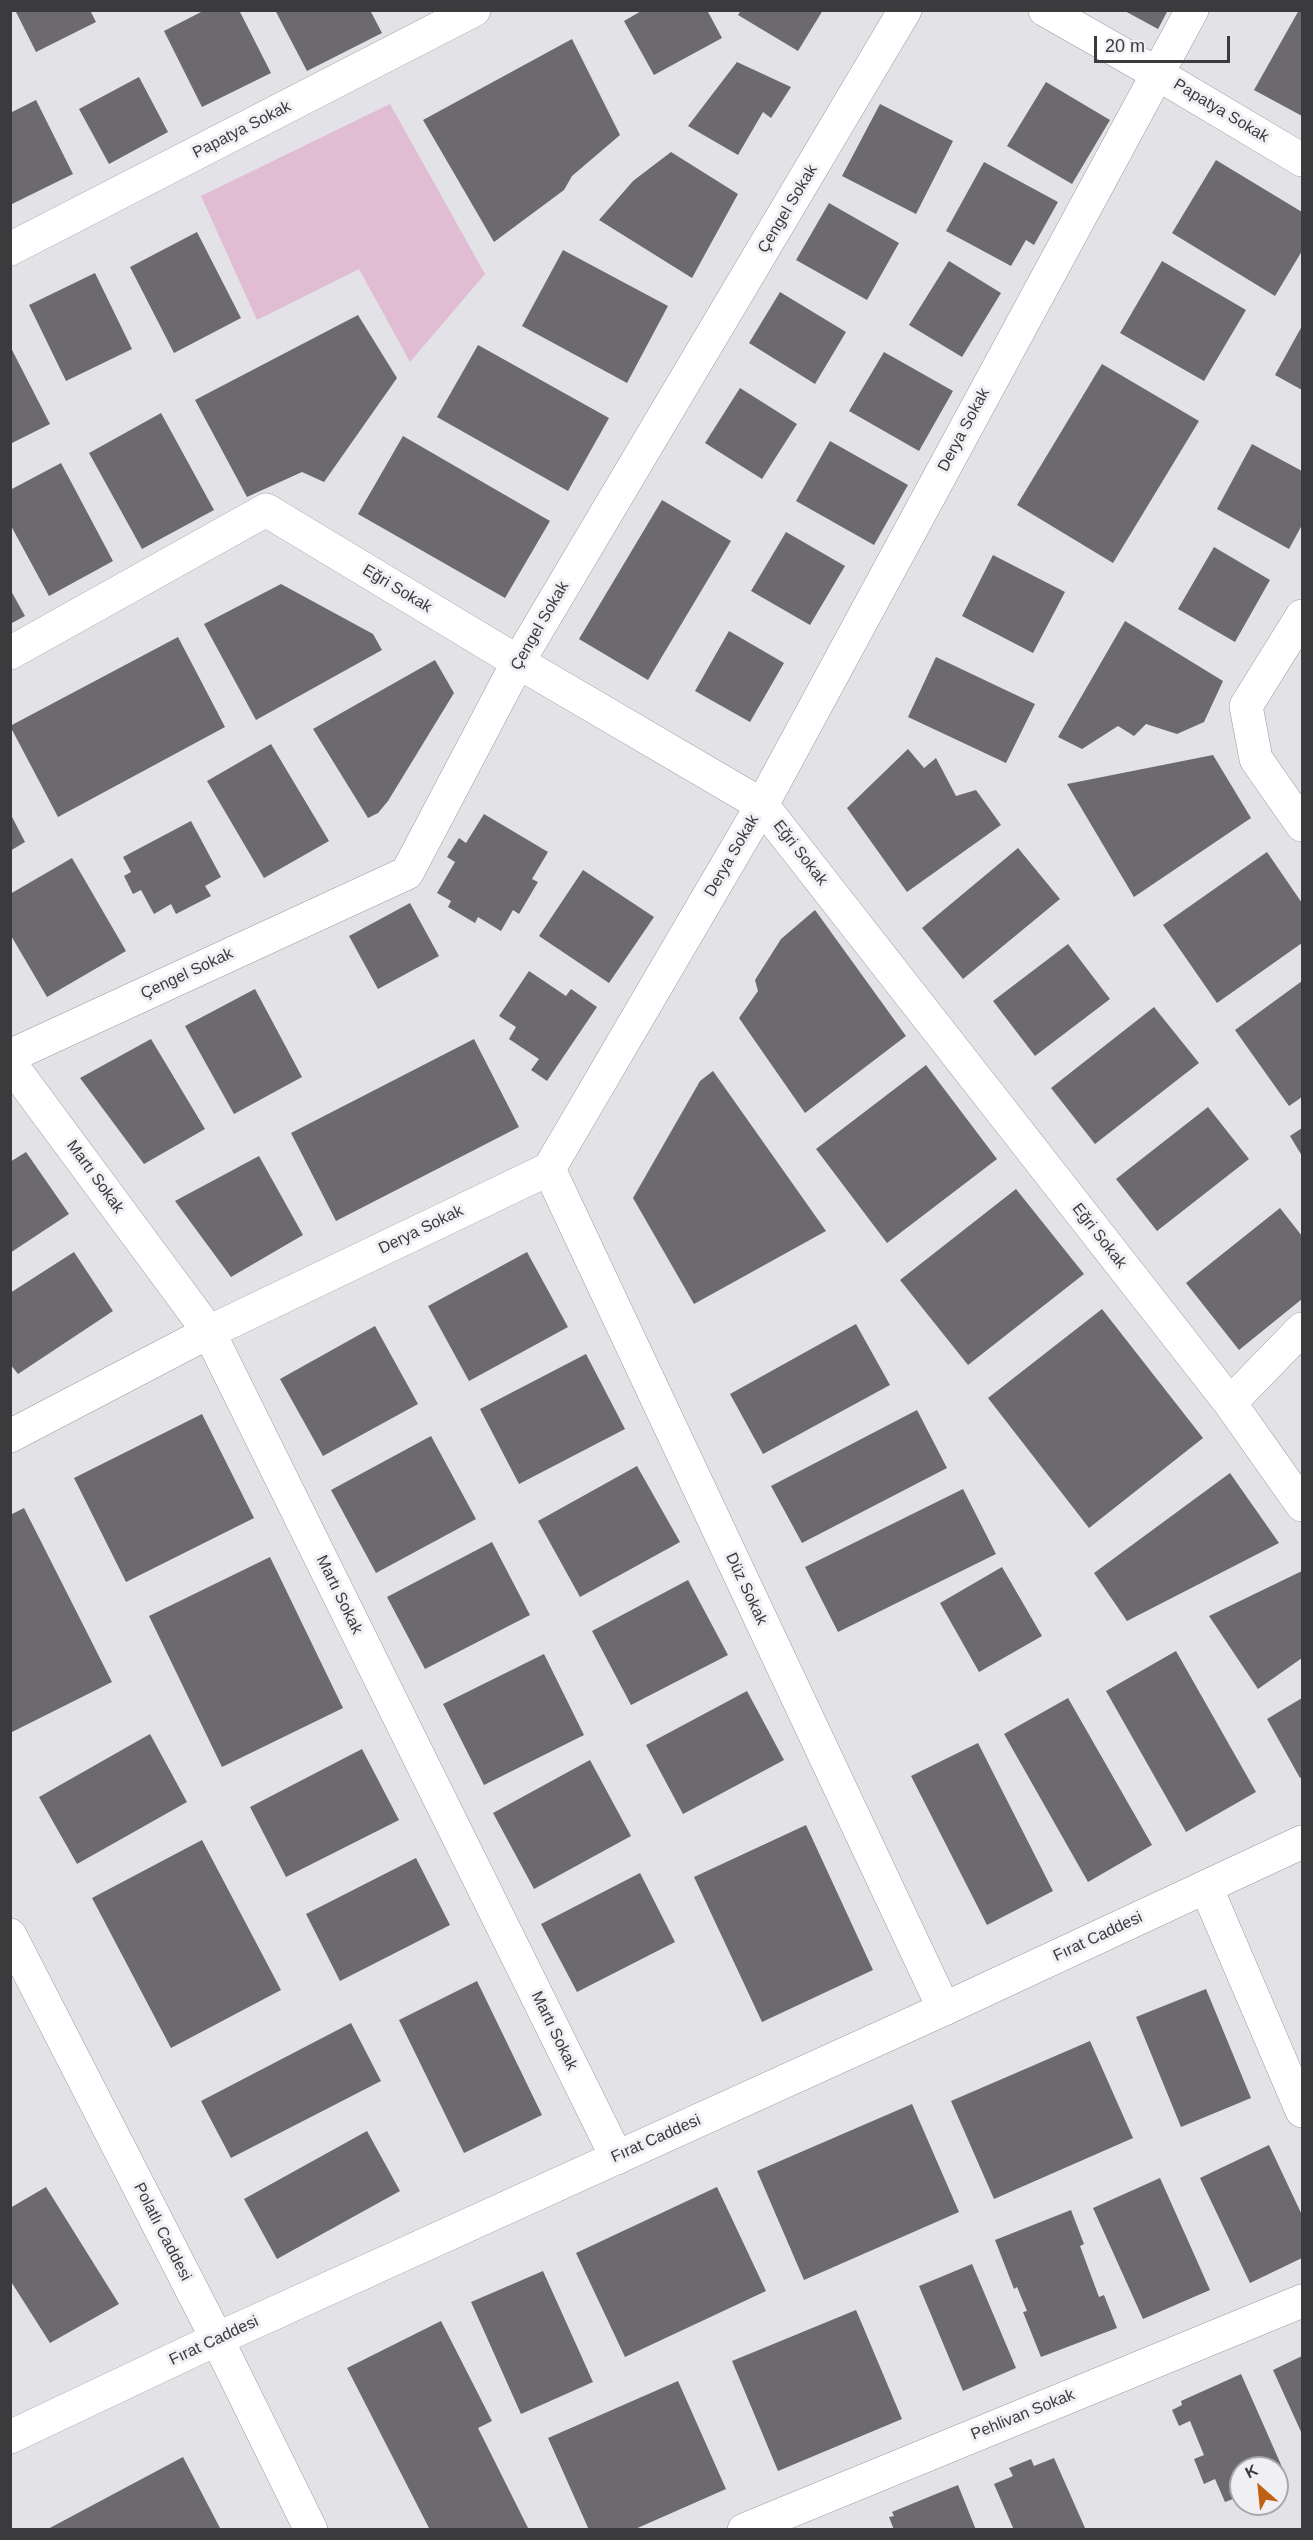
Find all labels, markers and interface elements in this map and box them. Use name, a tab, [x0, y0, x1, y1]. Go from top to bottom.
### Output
scale bar	[1097, 24, 1234, 62]
text: 20 m	[1105, 36, 1145, 56]
street label: Papatya Sokak	[1170, 75, 1272, 147]
street label: Papatya Sokak	[190, 97, 294, 163]
street label: Çengel Sokak	[754, 161, 822, 257]
street label: Derya Sokak	[934, 385, 994, 475]
street label: Eğri Sokak	[359, 561, 435, 617]
street label: Çengel Sokak	[507, 578, 573, 674]
street label: Derya Sokak	[701, 812, 763, 900]
street label: Eğri Sokak	[769, 817, 831, 889]
street label: Çengel Sokak	[138, 944, 236, 1004]
street label: Martı Sokak	[62, 1137, 128, 1217]
street label: Eğri Sokak	[1068, 1200, 1130, 1272]
street label: Derya Sokak	[376, 1201, 466, 1259]
street label: Düz Sokak	[721, 1550, 771, 1628]
street label: Martı Sokak	[312, 1552, 366, 1638]
street label: Fırat Caddesi	[1050, 1908, 1146, 1966]
street label: Martı Sokak	[527, 1988, 581, 2074]
street label: Fırat Caddesi	[608, 2111, 704, 2167]
street label: Polatlı Caddesi	[129, 2180, 195, 2284]
street label: Fırat Caddesi	[166, 2312, 262, 2370]
street label: Pehlivan Sokak	[968, 2385, 1078, 2445]
north arrow	[1229, 2456, 1289, 2516]
text: K	[1242, 2461, 1261, 2481]

